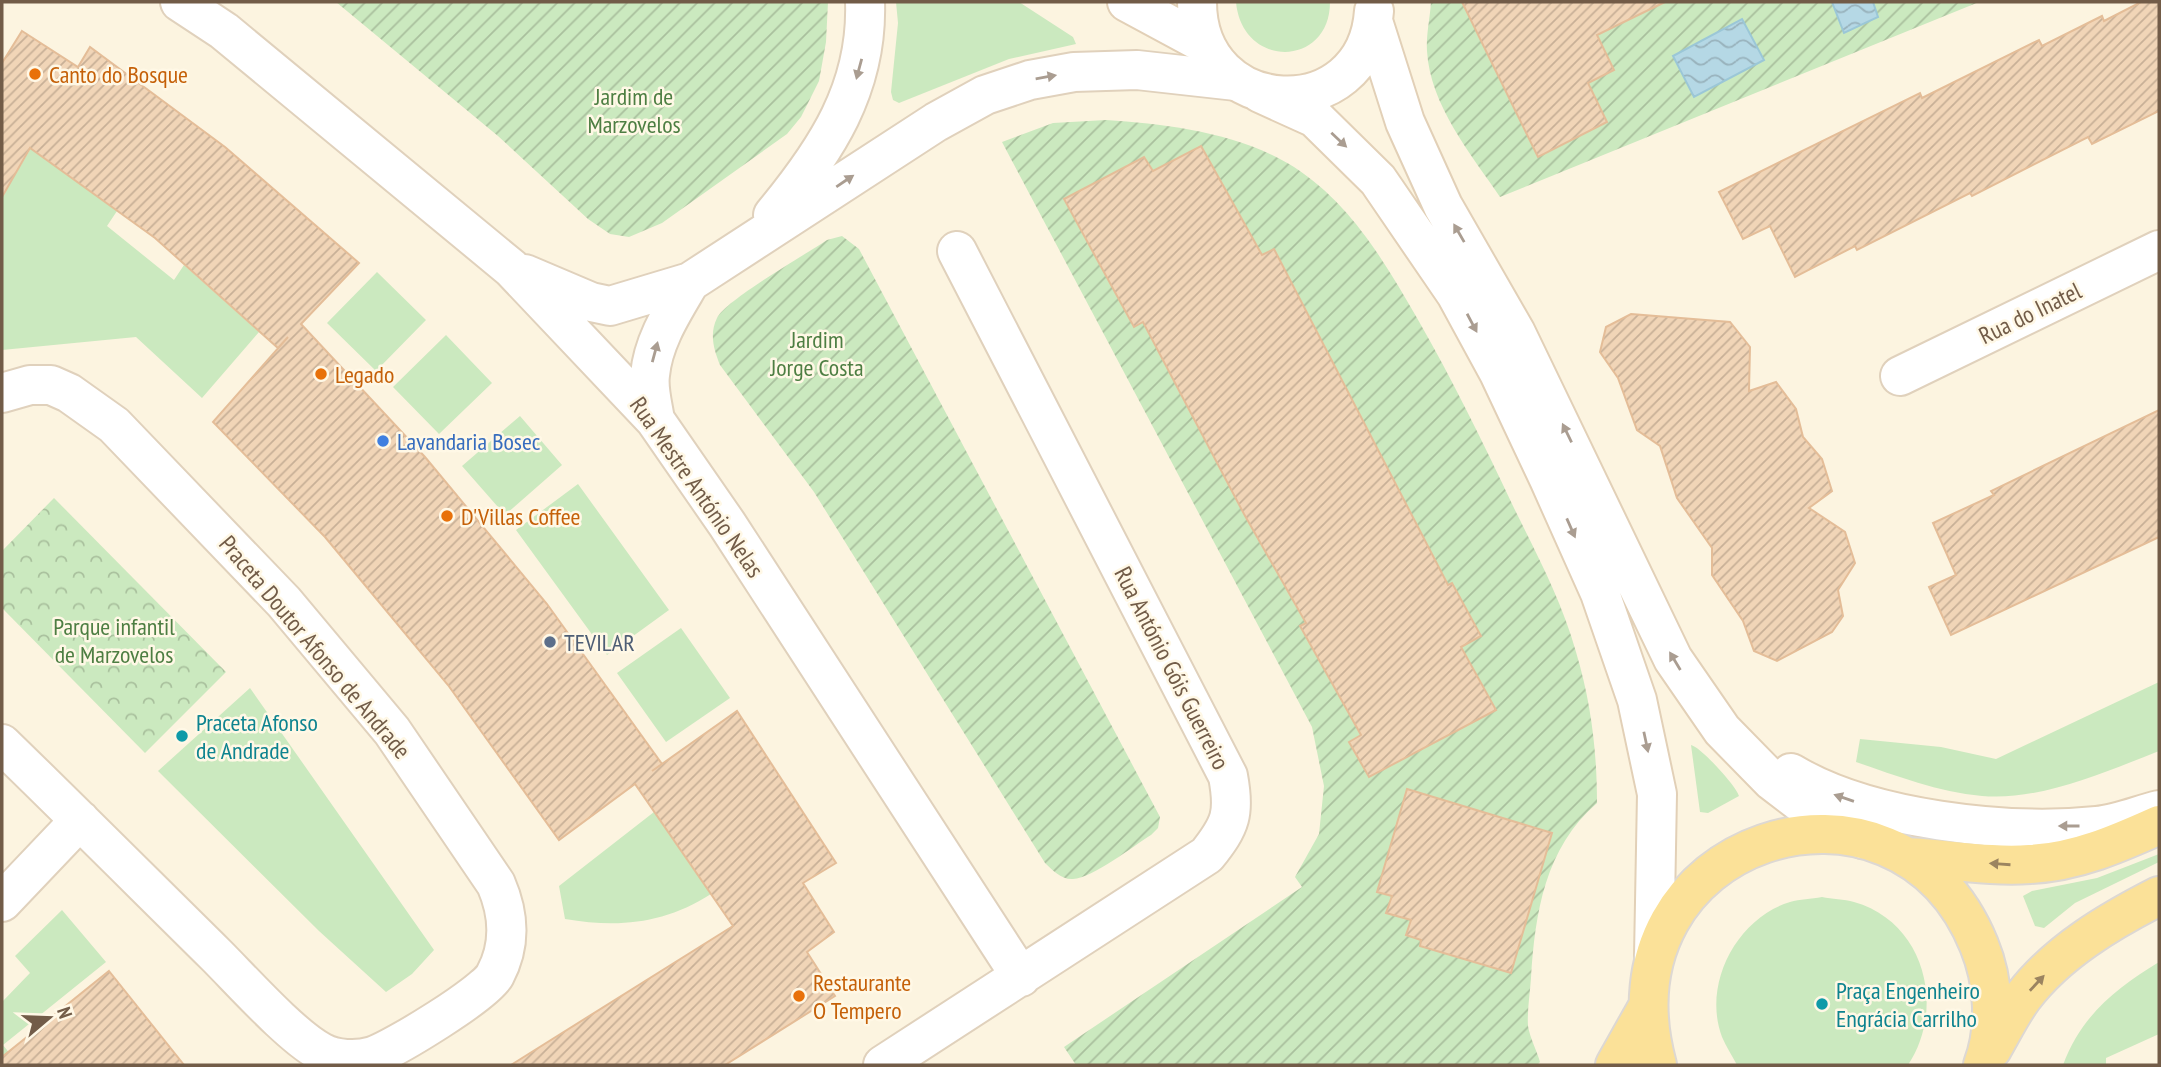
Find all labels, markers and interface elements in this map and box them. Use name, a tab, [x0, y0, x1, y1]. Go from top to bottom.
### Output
place label: Canto do Bosque	[49, 59, 188, 90]
one-way arrow	[853, 59, 864, 81]
marker: Canto do Bosque	[27, 66, 43, 82]
one-way arrow	[1035, 71, 1057, 82]
park label: Jardim de Marzovelos	[587, 81, 681, 140]
one-way arrow	[1330, 132, 1347, 149]
one-way arrow	[836, 174, 855, 187]
one-way arrow	[1453, 223, 1465, 243]
street label: Rua do Inatel	[1974, 275, 2087, 351]
one-way arrow	[1466, 314, 1478, 333]
park label: Jardim Jorge Costa	[769, 324, 864, 383]
one-way arrow	[650, 341, 661, 363]
place label: Legado	[335, 359, 394, 390]
marker: Legado	[313, 366, 329, 382]
street label: Rua Mestre António Nelas	[623, 391, 771, 583]
one-way arrow	[1561, 423, 1572, 443]
place label: Lavandaria Bosec	[397, 426, 541, 457]
marker: Lavandaria Bosec	[375, 433, 391, 449]
place label: D'Villas Coffee	[461, 501, 580, 532]
marker: D'Villas Coffee	[439, 508, 455, 524]
one-way arrow	[1565, 518, 1577, 538]
street label: Praceta Doutor Afonso de Andrade	[212, 529, 418, 765]
street label: Rua António Góis Guerreiro	[1107, 561, 1237, 775]
park label: Parque infantil de Marzovelos	[53, 611, 175, 670]
place label: TEVILAR	[564, 627, 635, 658]
marker: TEVILAR	[542, 634, 558, 650]
one-way arrow	[1669, 651, 1681, 670]
place label: Praceta Afonso de Andrade	[196, 707, 318, 766]
marker: Praceta Afonso de Andrade	[174, 728, 190, 744]
one-way arrow	[1640, 731, 1651, 753]
one-way arrow	[1834, 792, 1855, 803]
one-way arrow	[2057, 820, 2079, 832]
one-way arrow	[1989, 858, 2011, 869]
place label: Restaurante O Tempero	[813, 967, 911, 1026]
place label: Praça Engenheiro Engrácia Carrilho	[1836, 975, 1980, 1034]
one-way arrow	[2028, 975, 2044, 992]
north arrow	[14, 983, 84, 1053]
marker: Restaurante O Tempero	[791, 988, 807, 1004]
marker: Praça Engenheiro Engrácia Carrilho	[1814, 996, 1830, 1012]
text: N	[52, 1004, 78, 1021]

